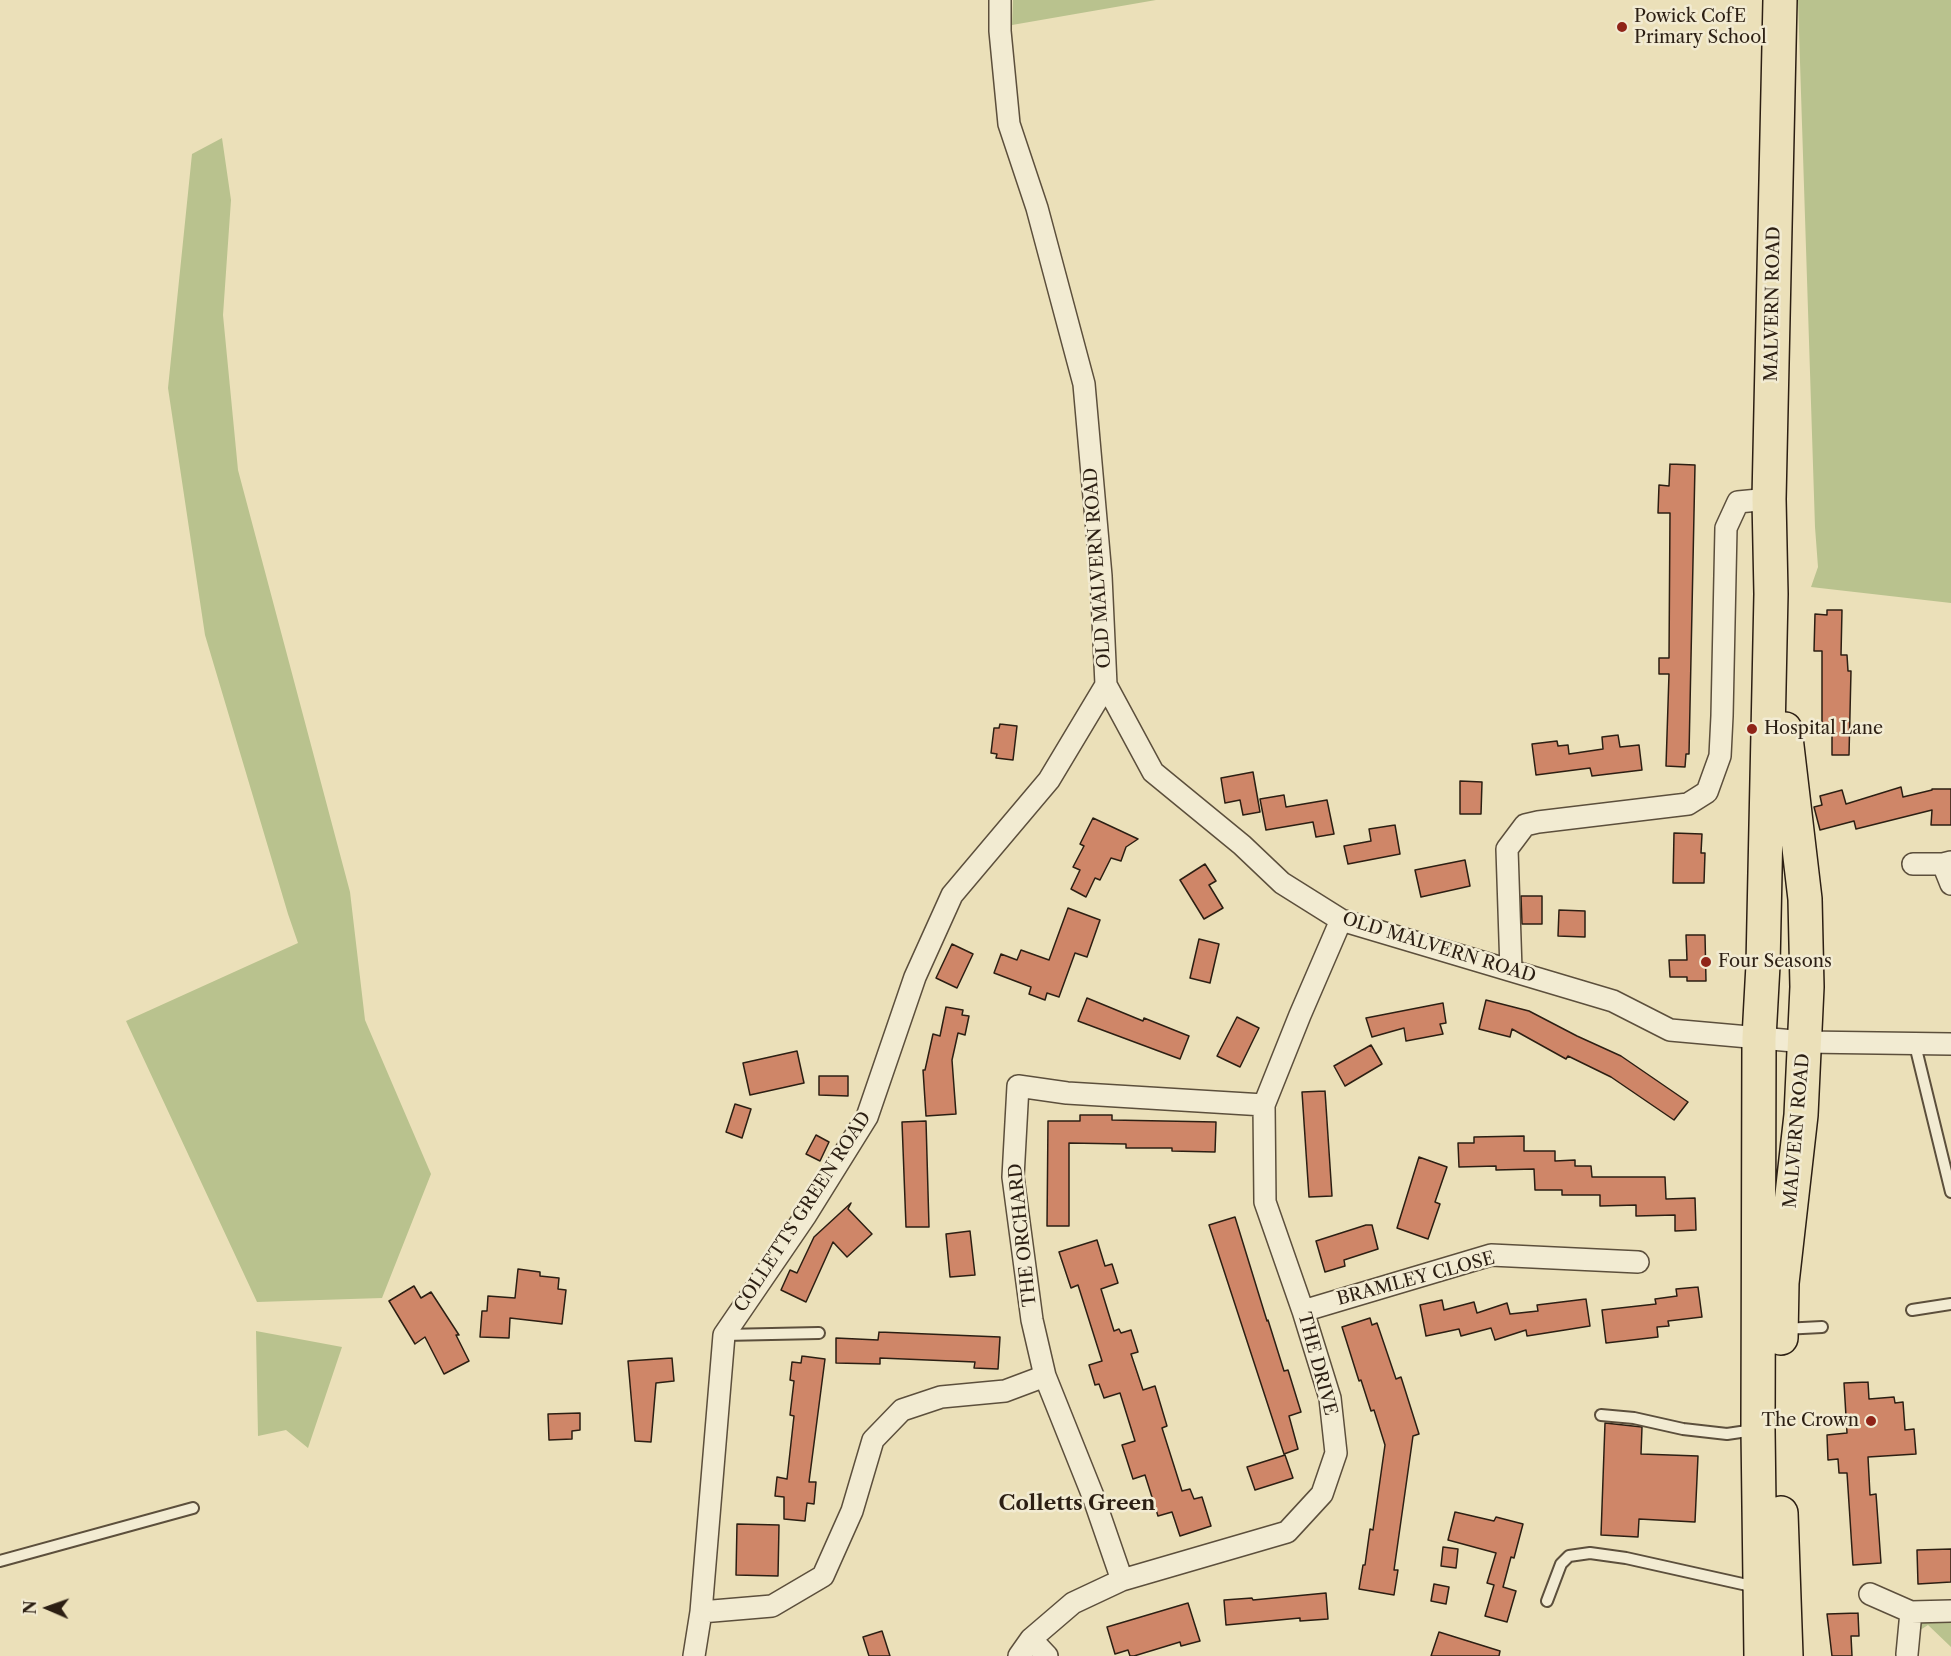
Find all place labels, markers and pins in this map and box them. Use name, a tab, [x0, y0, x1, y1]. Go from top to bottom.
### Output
place label: Powick CofE Primary School	[1634, 6, 1767, 48]
marker: Powick CofE Primary School	[1615, 20, 1629, 34]
place label: Hospital Lane	[1764, 718, 1883, 740]
marker: Hospital Lane	[1745, 722, 1759, 736]
place label: Four Seasons	[1718, 951, 1832, 973]
marker: Four Seasons	[1699, 955, 1713, 969]
place label: The Crown	[1761, 1410, 1859, 1432]
marker: The Crown	[1864, 1414, 1878, 1428]

